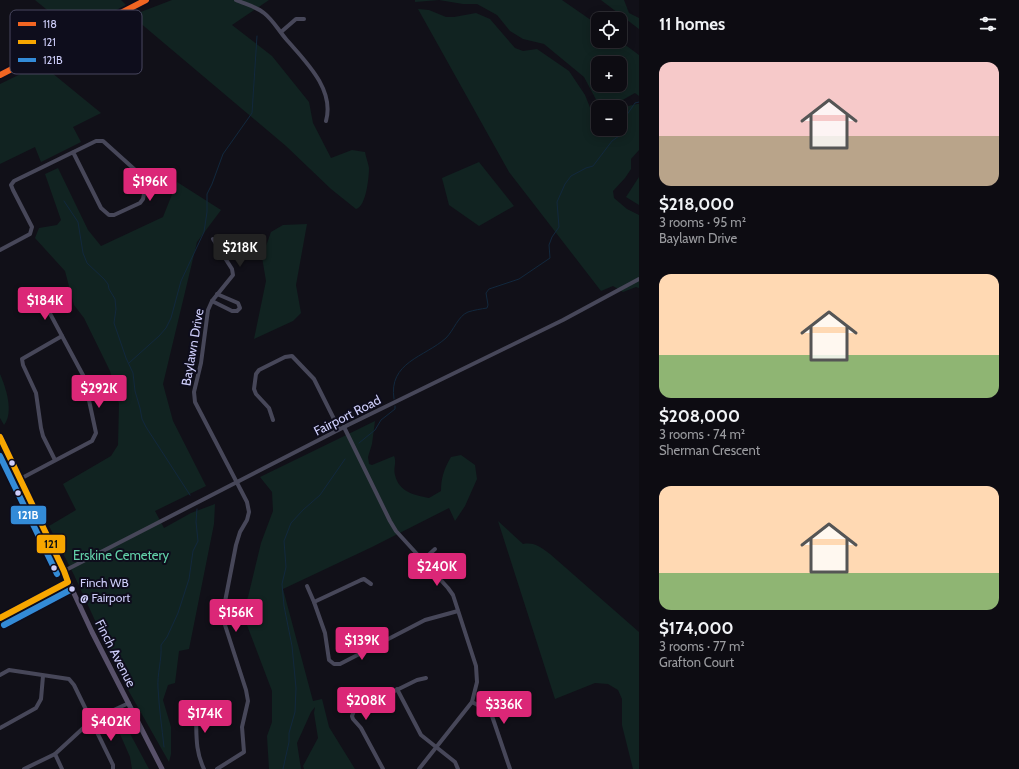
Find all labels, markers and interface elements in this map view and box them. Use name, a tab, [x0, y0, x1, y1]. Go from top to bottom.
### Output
legend	[10, 10, 142, 74]
map controls	[591, 12, 627, 136]
button: locate	[591, 12, 627, 48]
icon: filters	[977, 13, 999, 35]
text: 11 homes	[659, 14, 725, 34]
text: 118	[43, 17, 57, 31]
text: 121	[43, 35, 56, 49]
text: 121B	[43, 53, 63, 67]
button: +	[591, 56, 627, 92]
icon: home	[793, 88, 865, 160]
button: −	[591, 100, 627, 136]
pin: $196K	[122, 168, 178, 202]
text: $196K	[132, 173, 168, 189]
text: $218,000	[659, 194, 734, 214]
text: 3 rooms · 95 m²	[659, 214, 746, 230]
text: Baylawn Drive	[659, 230, 737, 246]
pin: $218K	[212, 234, 268, 268]
text: $218K	[222, 239, 258, 255]
pin: $184K	[17, 287, 73, 321]
text: $184K	[27, 292, 63, 308]
icon: home	[793, 300, 865, 372]
street label: Baylawn Drive	[177, 307, 207, 387]
pin: $292K	[71, 375, 127, 409]
text: $292K	[81, 380, 117, 396]
street label: Fairport Road	[311, 391, 383, 439]
text: $208,000	[659, 406, 740, 426]
text: 3 rooms · 74 m²	[659, 426, 745, 442]
text: Sherman Crescent	[659, 442, 760, 458]
unlabelled marker	[7, 458, 17, 468]
unlabelled marker	[13, 488, 23, 498]
line badge: 121B	[10, 505, 47, 525]
text: 121B	[18, 508, 39, 522]
icon: home	[793, 512, 865, 584]
line badge: 121	[36, 534, 66, 554]
text: 121	[44, 537, 58, 551]
park label: Erskine Cemetery	[73, 547, 170, 563]
pin: $240K	[409, 553, 465, 587]
text: $240K	[417, 558, 457, 574]
unlabelled marker	[49, 563, 59, 573]
place label: Finch WB @ Fairport	[80, 575, 130, 605]
marker: Finch WB @ Fairport	[67, 584, 77, 594]
pin: $156K	[208, 599, 264, 633]
text: $156K	[219, 604, 253, 620]
street label: Finch Avenue	[92, 616, 140, 690]
text: $174,000	[659, 618, 734, 638]
pin: $139K	[334, 627, 390, 661]
text: $139K	[345, 632, 379, 648]
text: 3 rooms · 77 m²	[659, 638, 745, 654]
text: Grafton Court	[659, 654, 734, 670]
pin: $208K	[338, 687, 394, 721]
pin: $336K	[476, 691, 532, 725]
text: $208K	[346, 692, 386, 708]
text: $336K	[485, 696, 523, 712]
pin: $174K	[177, 700, 233, 734]
text: $174K	[188, 705, 222, 721]
pin: $402K	[83, 708, 139, 742]
text: $402K	[91, 713, 131, 729]

